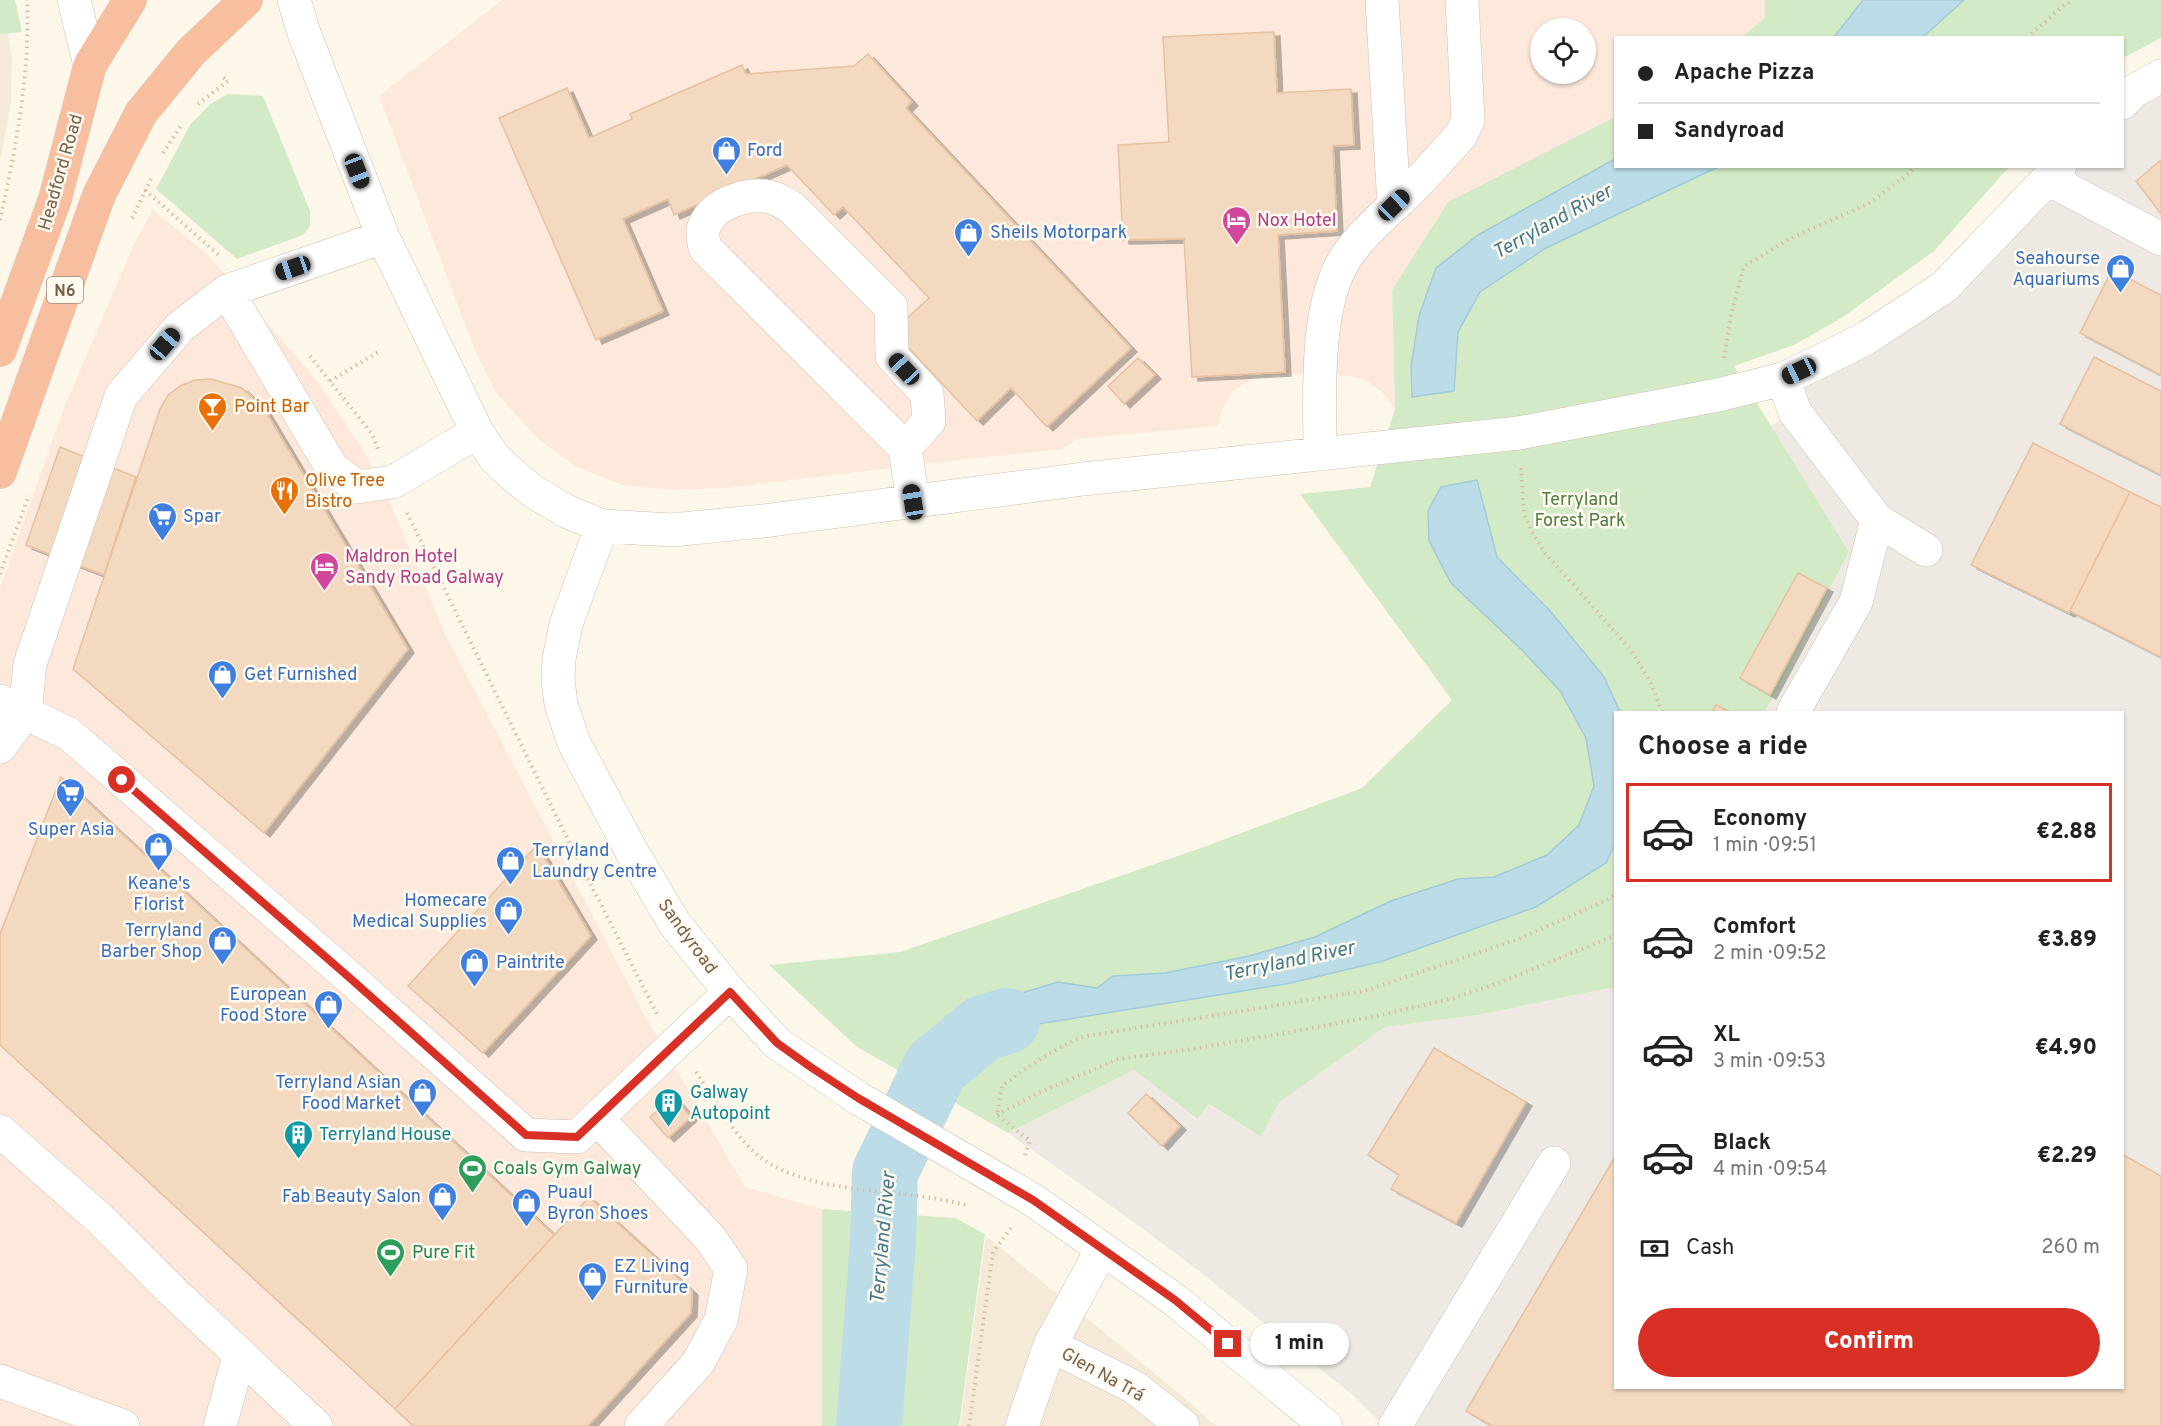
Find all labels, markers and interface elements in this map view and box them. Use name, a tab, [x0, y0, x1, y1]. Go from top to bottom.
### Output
map controls	[1530, 18, 1596, 84]
button: locate	[1530, 18, 1596, 84]
text: Apache Pizza	[1674, 60, 1814, 87]
street label: Headford Road	[34, 111, 89, 233]
text: Sandyroad	[1674, 118, 1784, 145]
shop icon: Ford	[710, 134, 742, 176]
place label: Ford	[747, 140, 782, 163]
car	[342, 151, 372, 191]
water label: Terryland River	[1489, 179, 1619, 266]
car	[1375, 186, 1413, 224]
hotel icon: Nox Hotel	[1220, 204, 1252, 246]
place label: Nox Hotel	[1257, 210, 1337, 233]
shop icon: Sheils Motorpark	[953, 216, 985, 258]
place label: Sheils Motorpark	[990, 222, 1127, 245]
place label: Seahourse Aquariums	[2012, 248, 2100, 292]
shop icon: Seahourse Aquariums	[2105, 252, 2137, 294]
car	[273, 254, 313, 282]
road number: N6	[47, 277, 83, 303]
car	[147, 324, 183, 364]
car	[885, 350, 923, 388]
car	[1779, 355, 1819, 387]
bar icon: Point Bar	[197, 390, 229, 432]
place label: Point Bar	[234, 396, 310, 419]
place label: Olive Tree Bistro	[305, 470, 385, 514]
restaurant icon: Olive Tree Bistro	[268, 474, 300, 516]
car	[901, 483, 925, 521]
park label: Terryland Forest Park	[1534, 489, 1626, 533]
supermarket icon: Spar	[146, 500, 178, 542]
place label: Spar	[183, 506, 221, 529]
place label: Maldron Hotel Sandy Road Galway	[345, 546, 504, 590]
hotel icon: Maldron Hotel Sandy Road Galway	[308, 550, 340, 592]
shop icon: Get Furnished	[207, 658, 239, 700]
place label: Get Furnished	[244, 664, 357, 687]
text: Choose a ride	[1638, 730, 1808, 764]
route start	[108, 766, 135, 793]
supermarket icon: Super Asia	[55, 776, 87, 818]
icon: car	[1641, 806, 1695, 860]
text: Economy	[1713, 806, 1807, 833]
place label: Super Asia	[28, 819, 114, 842]
text: €2.88	[2036, 819, 2097, 846]
shop icon: Keane's Florist	[143, 830, 175, 872]
text: 1 min · 09:51	[1713, 833, 1817, 859]
place label: Terryland Laundry Centre	[532, 840, 657, 884]
shop icon: Terryland Laundry Centre	[495, 844, 527, 886]
place label: Keane's Florist	[127, 873, 191, 917]
place label: Homecare Medical Supplies	[352, 890, 487, 934]
shop icon: Homecare Medical Supplies	[492, 894, 524, 936]
street label: Sandyroad	[652, 895, 722, 979]
icon: car	[1641, 914, 1695, 968]
text: Comfort	[1713, 914, 1796, 941]
place label: Terryland Barber Shop	[101, 920, 202, 964]
shop icon: Terryland Barber Shop	[207, 924, 239, 966]
text: €3.89	[2037, 927, 2097, 954]
water label: Terryland River	[1222, 935, 1358, 988]
text: 2 min · 09:52	[1713, 941, 1826, 967]
shop icon: Paintrite	[459, 946, 491, 988]
place label: Paintrite	[496, 952, 565, 975]
place label: European Food Store	[220, 984, 307, 1028]
shop icon: European Food Store	[312, 988, 344, 1030]
icon: car	[1641, 1022, 1695, 1076]
text: XL	[1713, 1022, 1740, 1049]
text: €4.90	[2035, 1035, 2097, 1062]
text: 3 min · 09:53	[1713, 1049, 1826, 1075]
place label: Terryland Asian Food Market	[275, 1072, 401, 1116]
shop icon: Terryland Asian Food Market	[406, 1076, 438, 1118]
place label: Galway Autopoint	[690, 1082, 771, 1126]
building icon: Galway Autopoint	[653, 1086, 685, 1128]
building icon: Terryland House	[282, 1118, 314, 1160]
place label: Terryland House	[319, 1124, 451, 1147]
icon: car	[1641, 1130, 1695, 1184]
text: Black	[1713, 1130, 1771, 1157]
text: €2.29	[2037, 1143, 2097, 1170]
sports icon: Coals Gym Galway	[456, 1152, 488, 1194]
text: 4 min · 09:54	[1713, 1157, 1827, 1183]
place label: Coals Gym Galway	[493, 1158, 641, 1181]
water label: Terryland River	[865, 1170, 903, 1305]
shop icon: Fab Beauty Salon	[426, 1180, 458, 1222]
place label: Puaul Byron Shoes	[547, 1182, 648, 1226]
place label: Fab Beauty Salon	[282, 1186, 421, 1209]
shop icon: Puaul Byron Shoes	[510, 1186, 542, 1228]
icon: cash	[1638, 1232, 1671, 1265]
text: Cash	[1686, 1235, 1735, 1262]
text: 260 m	[2041, 1235, 2100, 1261]
sports icon: Pure Fit	[375, 1236, 407, 1278]
place label: Pure Fit	[412, 1242, 475, 1265]
place label: EZ Living Furniture	[614, 1256, 690, 1300]
shop icon: EZ Living Furniture	[577, 1260, 609, 1302]
button: Confirm	[1638, 1308, 2100, 1377]
callout: 1 min	[1249, 1323, 1348, 1365]
route end	[1214, 1330, 1241, 1357]
text: 1 min	[1275, 1331, 1324, 1357]
street label: Glen Na Trá	[1057, 1343, 1148, 1408]

